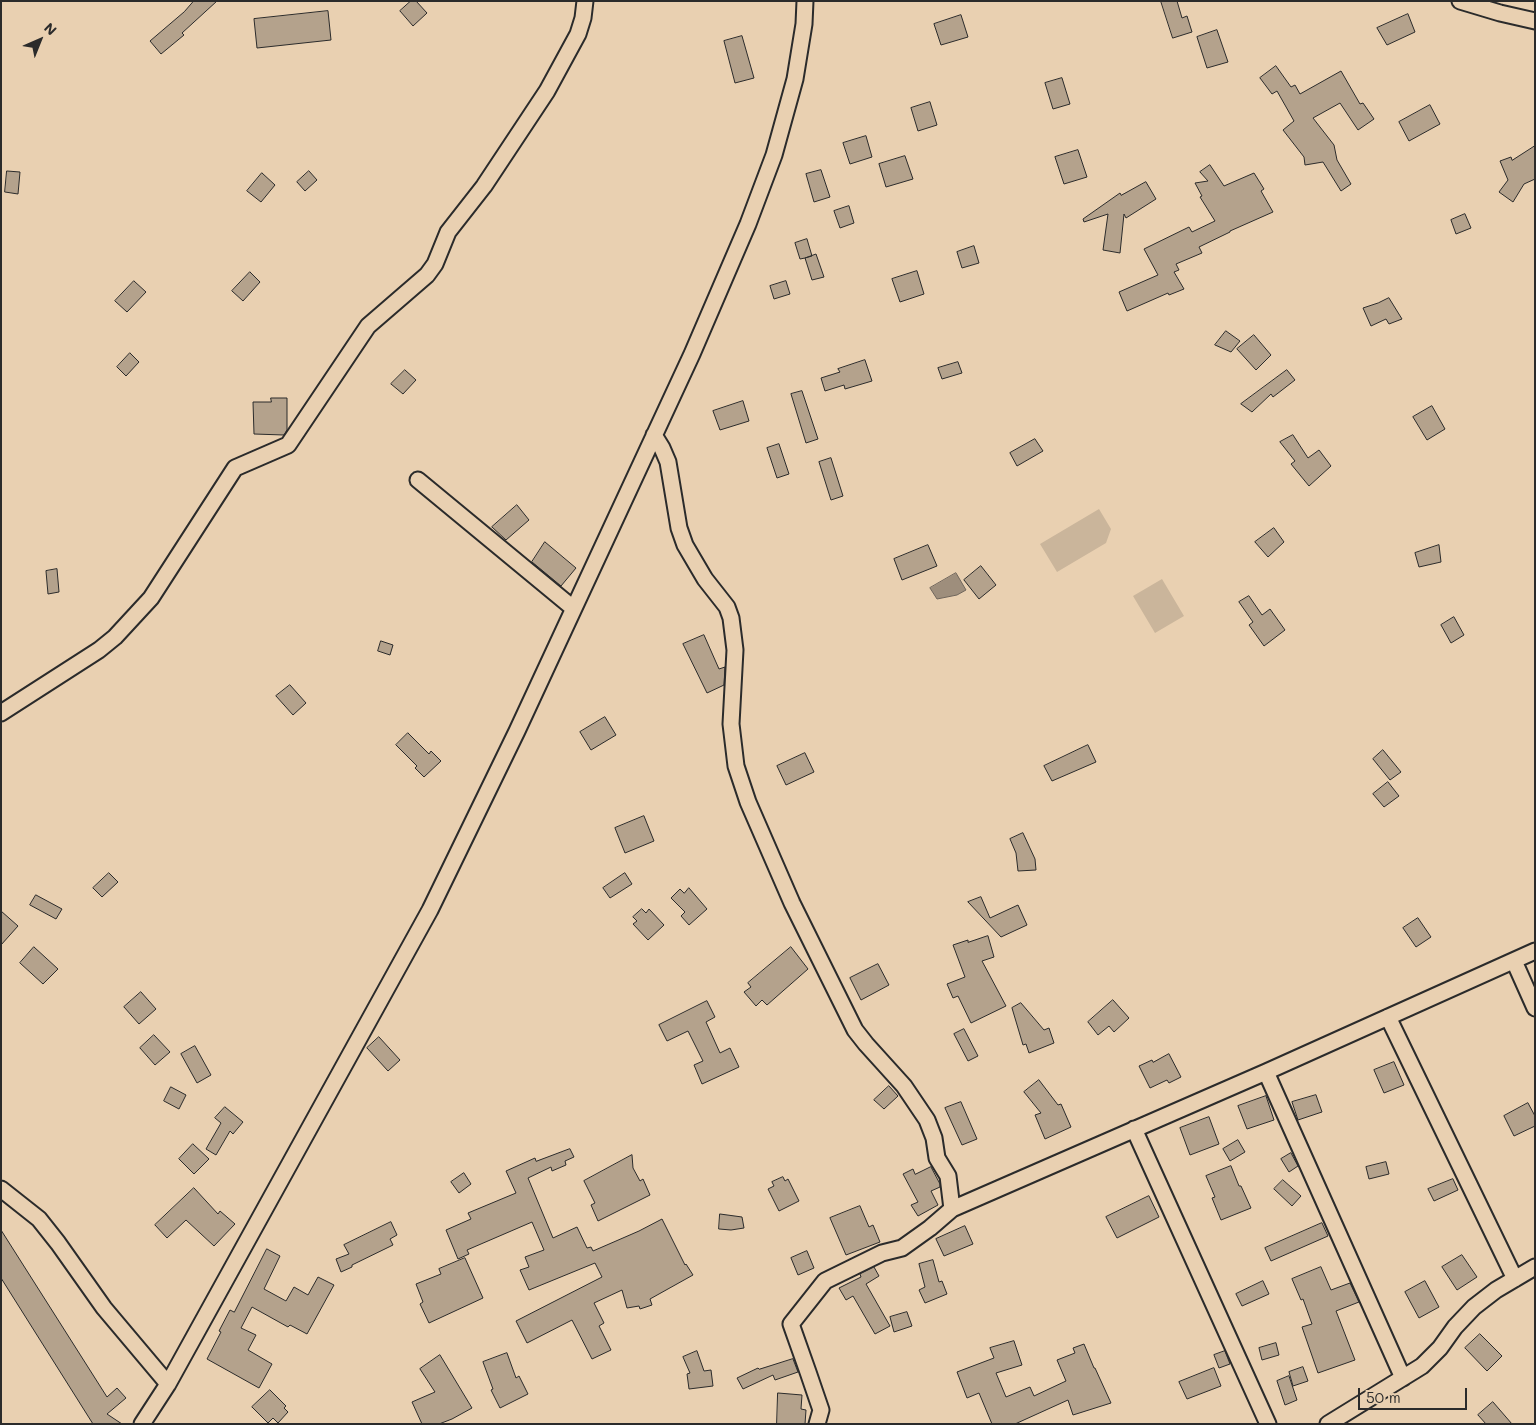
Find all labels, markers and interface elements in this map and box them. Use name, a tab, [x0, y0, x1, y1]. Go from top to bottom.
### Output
north arrow	[15, 15, 65, 65]
text: N	[40, 18, 61, 39]
scale bar	[1361, 1378, 1470, 1410]
text: 50 m	[1366, 1387, 1401, 1407]

